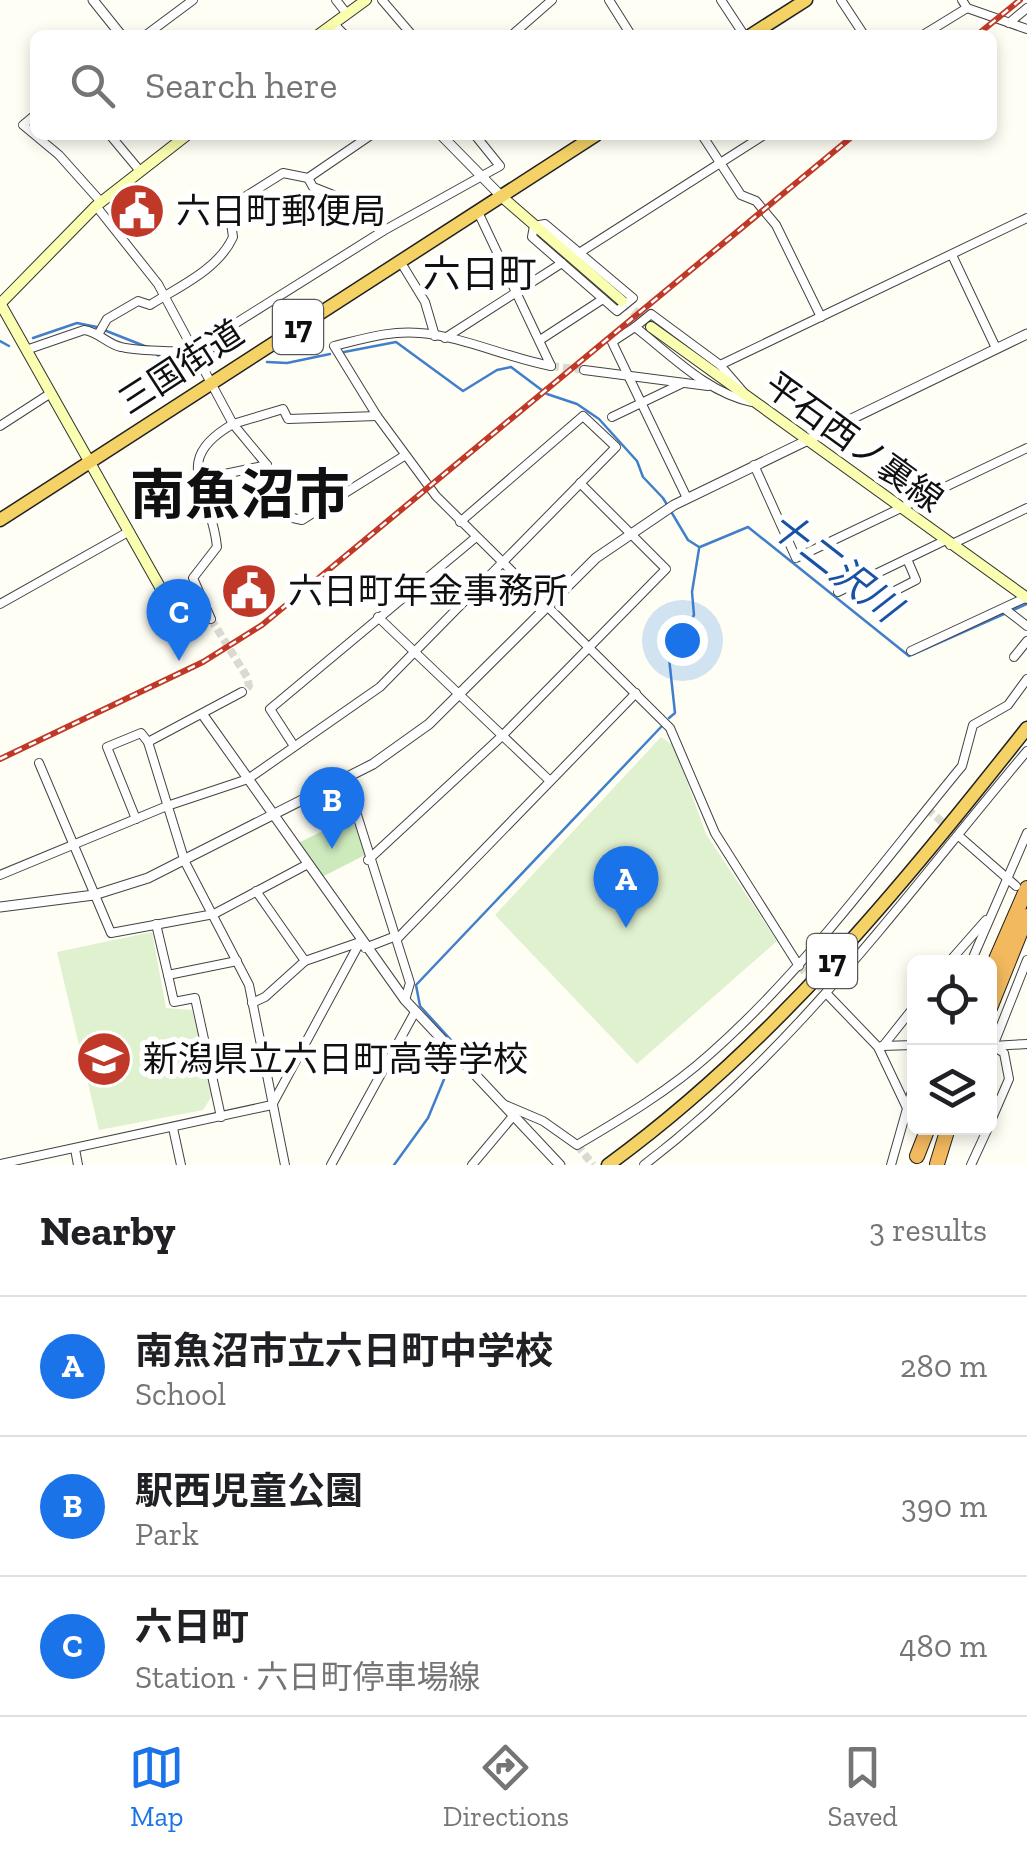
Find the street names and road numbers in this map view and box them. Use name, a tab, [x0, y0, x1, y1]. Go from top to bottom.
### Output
road number: 17	[273, 300, 323, 354]
street label: 三国街道	[111, 311, 251, 423]
street label: 平石西ノ裏線	[757, 363, 951, 521]
road number: 17	[807, 934, 857, 988]

